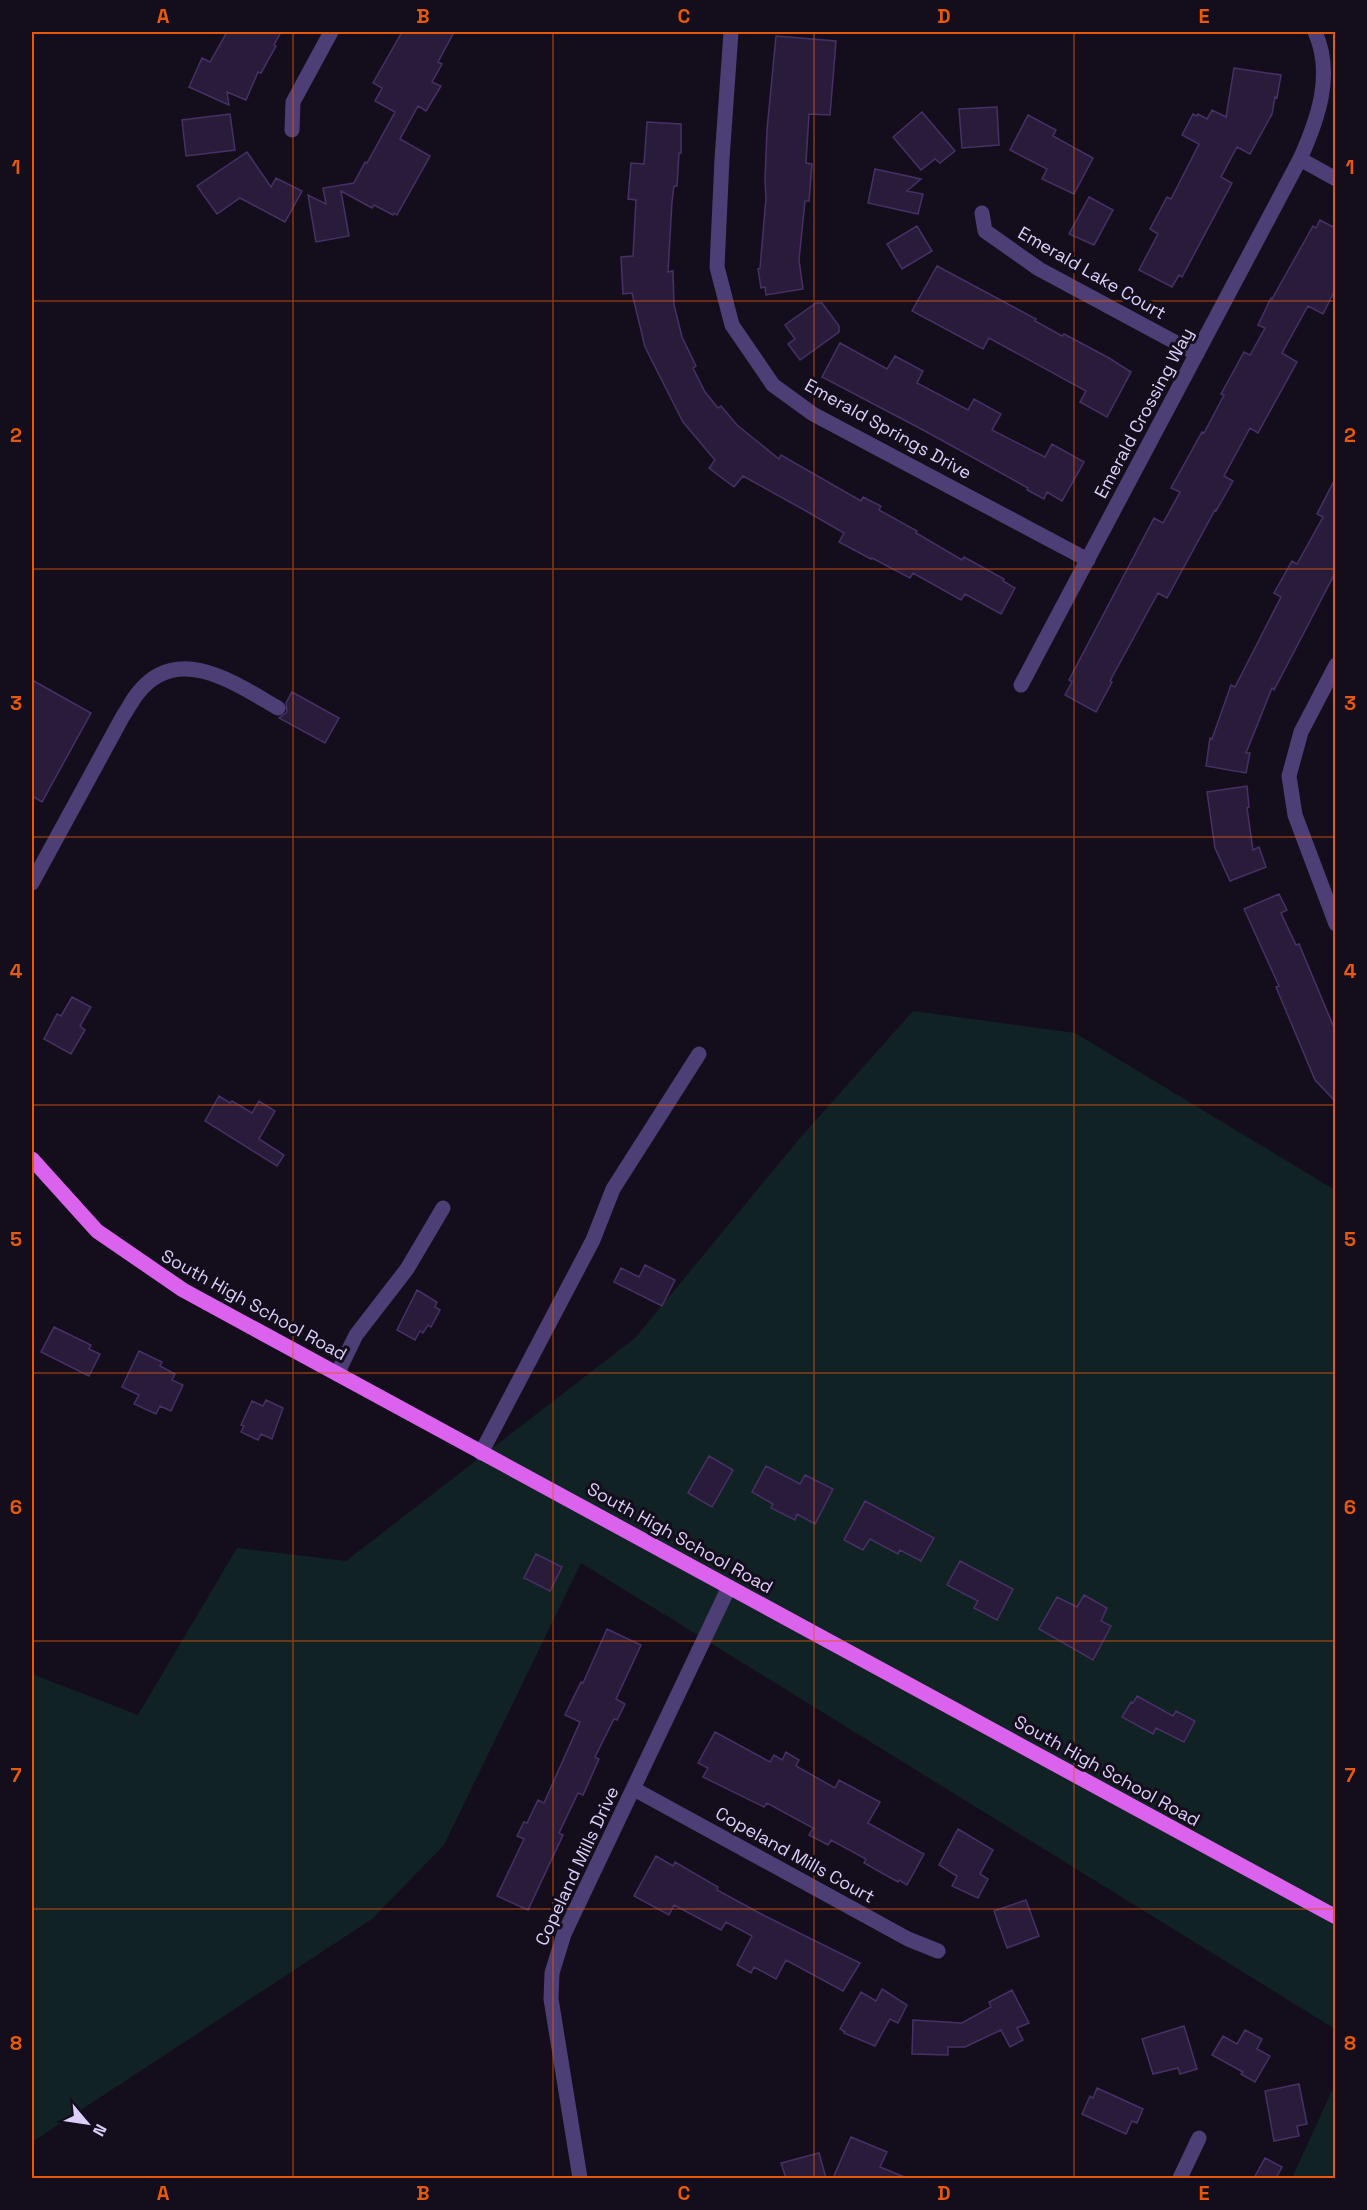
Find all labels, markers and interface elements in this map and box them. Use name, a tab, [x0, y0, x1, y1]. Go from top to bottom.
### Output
text: A	[157, 3, 170, 29]
text: B	[416, 3, 430, 29]
text: C	[678, 3, 691, 29]
text: D	[937, 3, 951, 29]
text: E	[1198, 3, 1210, 29]
text: 1	[11, 154, 21, 180]
text: 1	[1345, 154, 1355, 180]
street label: Emerald Lake Court	[1014, 221, 1170, 324]
street label: Emerald Crossing Way	[1089, 323, 1198, 502]
street label: Emerald Springs Drive	[801, 373, 976, 484]
text: 2	[10, 422, 22, 448]
text: 2	[1344, 422, 1356, 448]
text: 3	[10, 690, 22, 716]
text: 3	[1344, 690, 1356, 716]
text: 4	[10, 958, 23, 984]
text: 4	[1344, 958, 1357, 984]
text: 5	[10, 1226, 22, 1252]
text: 5	[1344, 1226, 1356, 1252]
street label: South High School Road	[157, 1244, 351, 1365]
street label: South High School Road	[583, 1477, 777, 1598]
text: 6	[10, 1494, 22, 1520]
text: 6	[1344, 1494, 1356, 1520]
street label: South High School Road	[1010, 1710, 1204, 1831]
text: 7	[10, 1762, 22, 1788]
text: 7	[1344, 1762, 1356, 1788]
street label: Copeland Mills Drive	[530, 1783, 624, 1949]
street label: Copeland Mills Court	[712, 1801, 879, 1908]
text: 8	[10, 2030, 22, 2056]
text: 8	[1344, 2030, 1356, 2056]
north arrow	[57, 2093, 117, 2153]
text: N	[88, 2120, 111, 2140]
text: A	[157, 2180, 170, 2206]
text: B	[416, 2180, 430, 2206]
text: C	[678, 2180, 691, 2206]
text: D	[937, 2180, 951, 2206]
text: E	[1198, 2180, 1210, 2206]

